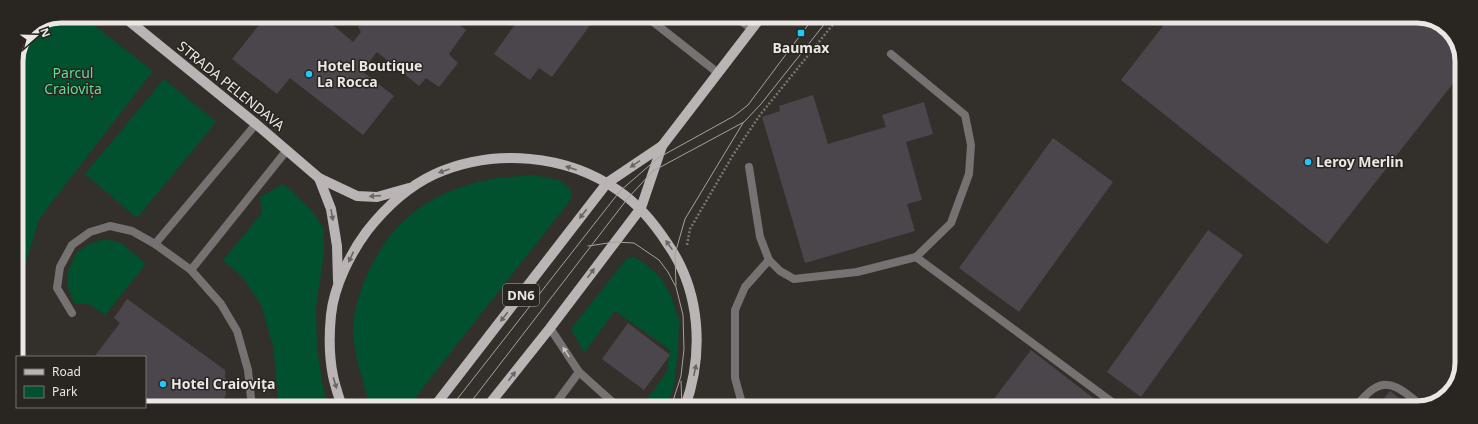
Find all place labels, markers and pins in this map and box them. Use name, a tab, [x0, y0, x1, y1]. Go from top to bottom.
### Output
marker: Baumax	[796, 28, 806, 38]
place label: Baumax	[773, 38, 830, 57]
place label: Hotel Boutique La Rocca	[317, 56, 422, 91]
marker: Hotel Boutique La Rocca	[304, 69, 314, 79]
place label: Leroy Merlin	[1316, 152, 1404, 171]
marker: Leroy Merlin	[1303, 157, 1313, 167]
place label: Hotel Craiovița	[171, 374, 275, 393]
marker: Hotel Craiovița	[158, 379, 168, 389]

